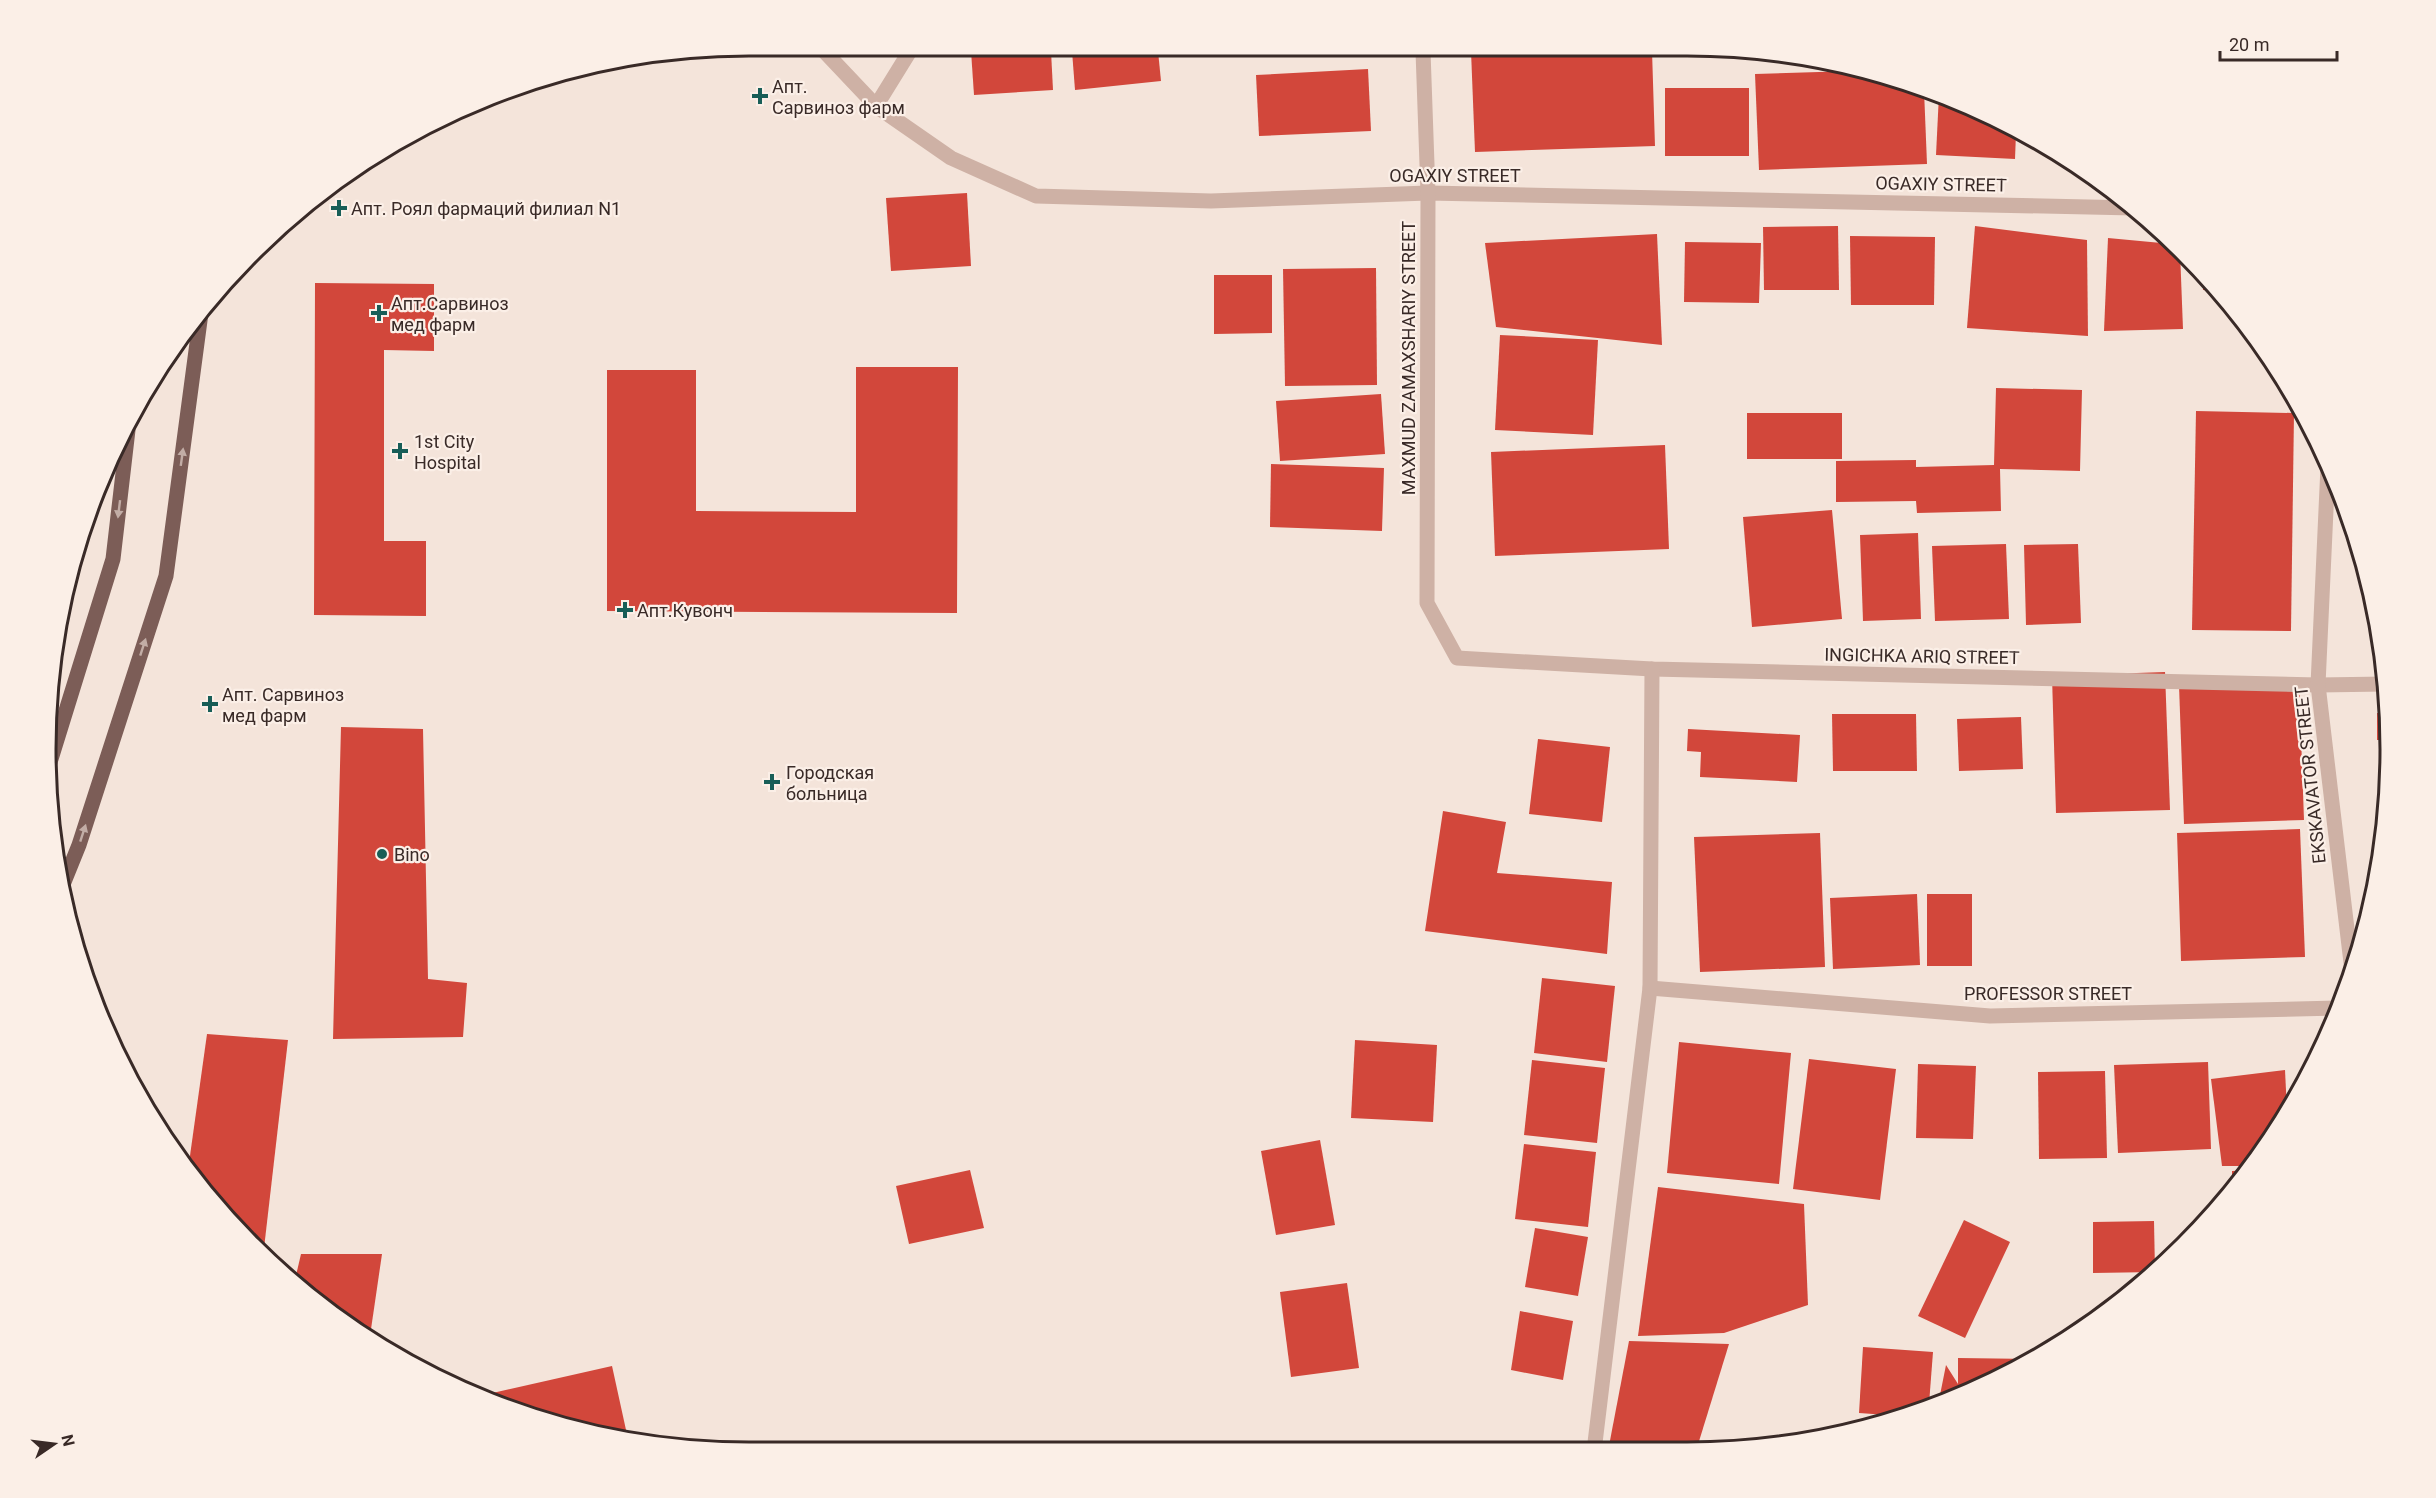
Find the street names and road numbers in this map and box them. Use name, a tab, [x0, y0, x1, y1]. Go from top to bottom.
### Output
street label: OGAXIY STREET	[1389, 165, 1521, 186]
street label: OGAXIY STREET	[1875, 172, 2007, 196]
street label: MAXMUD ZAMAXSHARIY STREET	[1398, 221, 1419, 495]
street label: INGICHKA ARIQ STREET	[1824, 644, 2020, 668]
street label: EKSKAVATOR STREET	[2290, 685, 2330, 865]
street label: PROFESSOR STREET	[1964, 983, 2132, 1004]

